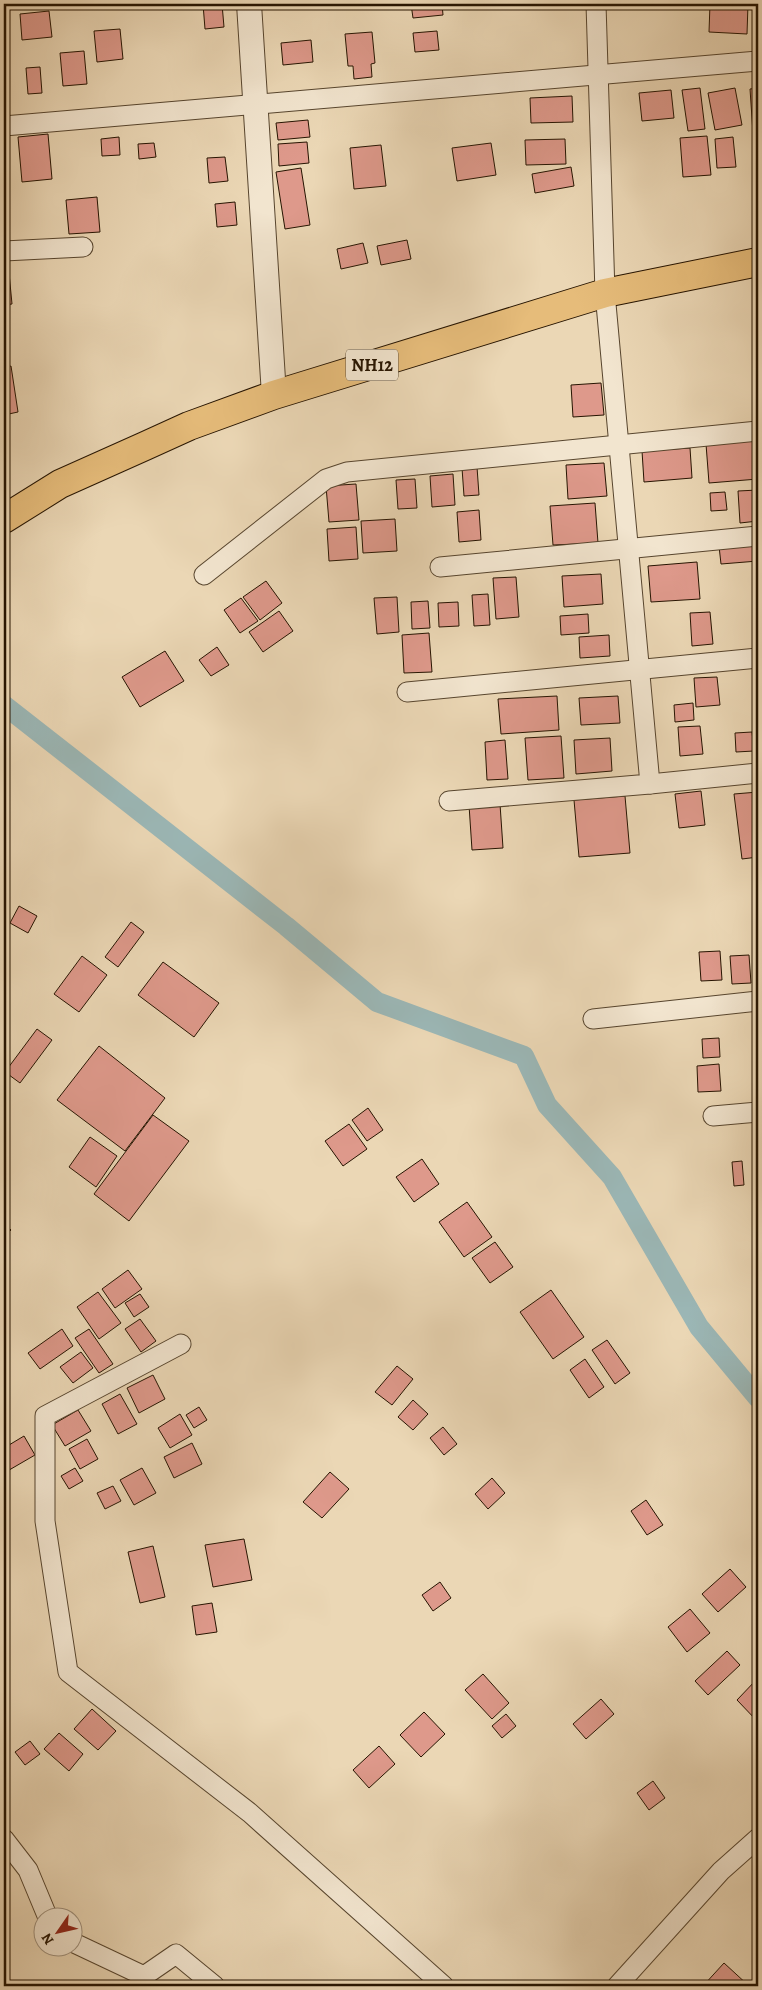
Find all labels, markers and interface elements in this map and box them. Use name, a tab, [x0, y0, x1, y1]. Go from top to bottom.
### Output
road number: NH12	[346, 350, 398, 380]
north arrow	[32, 1908, 82, 1958]
text: N	[37, 1929, 58, 1949]

